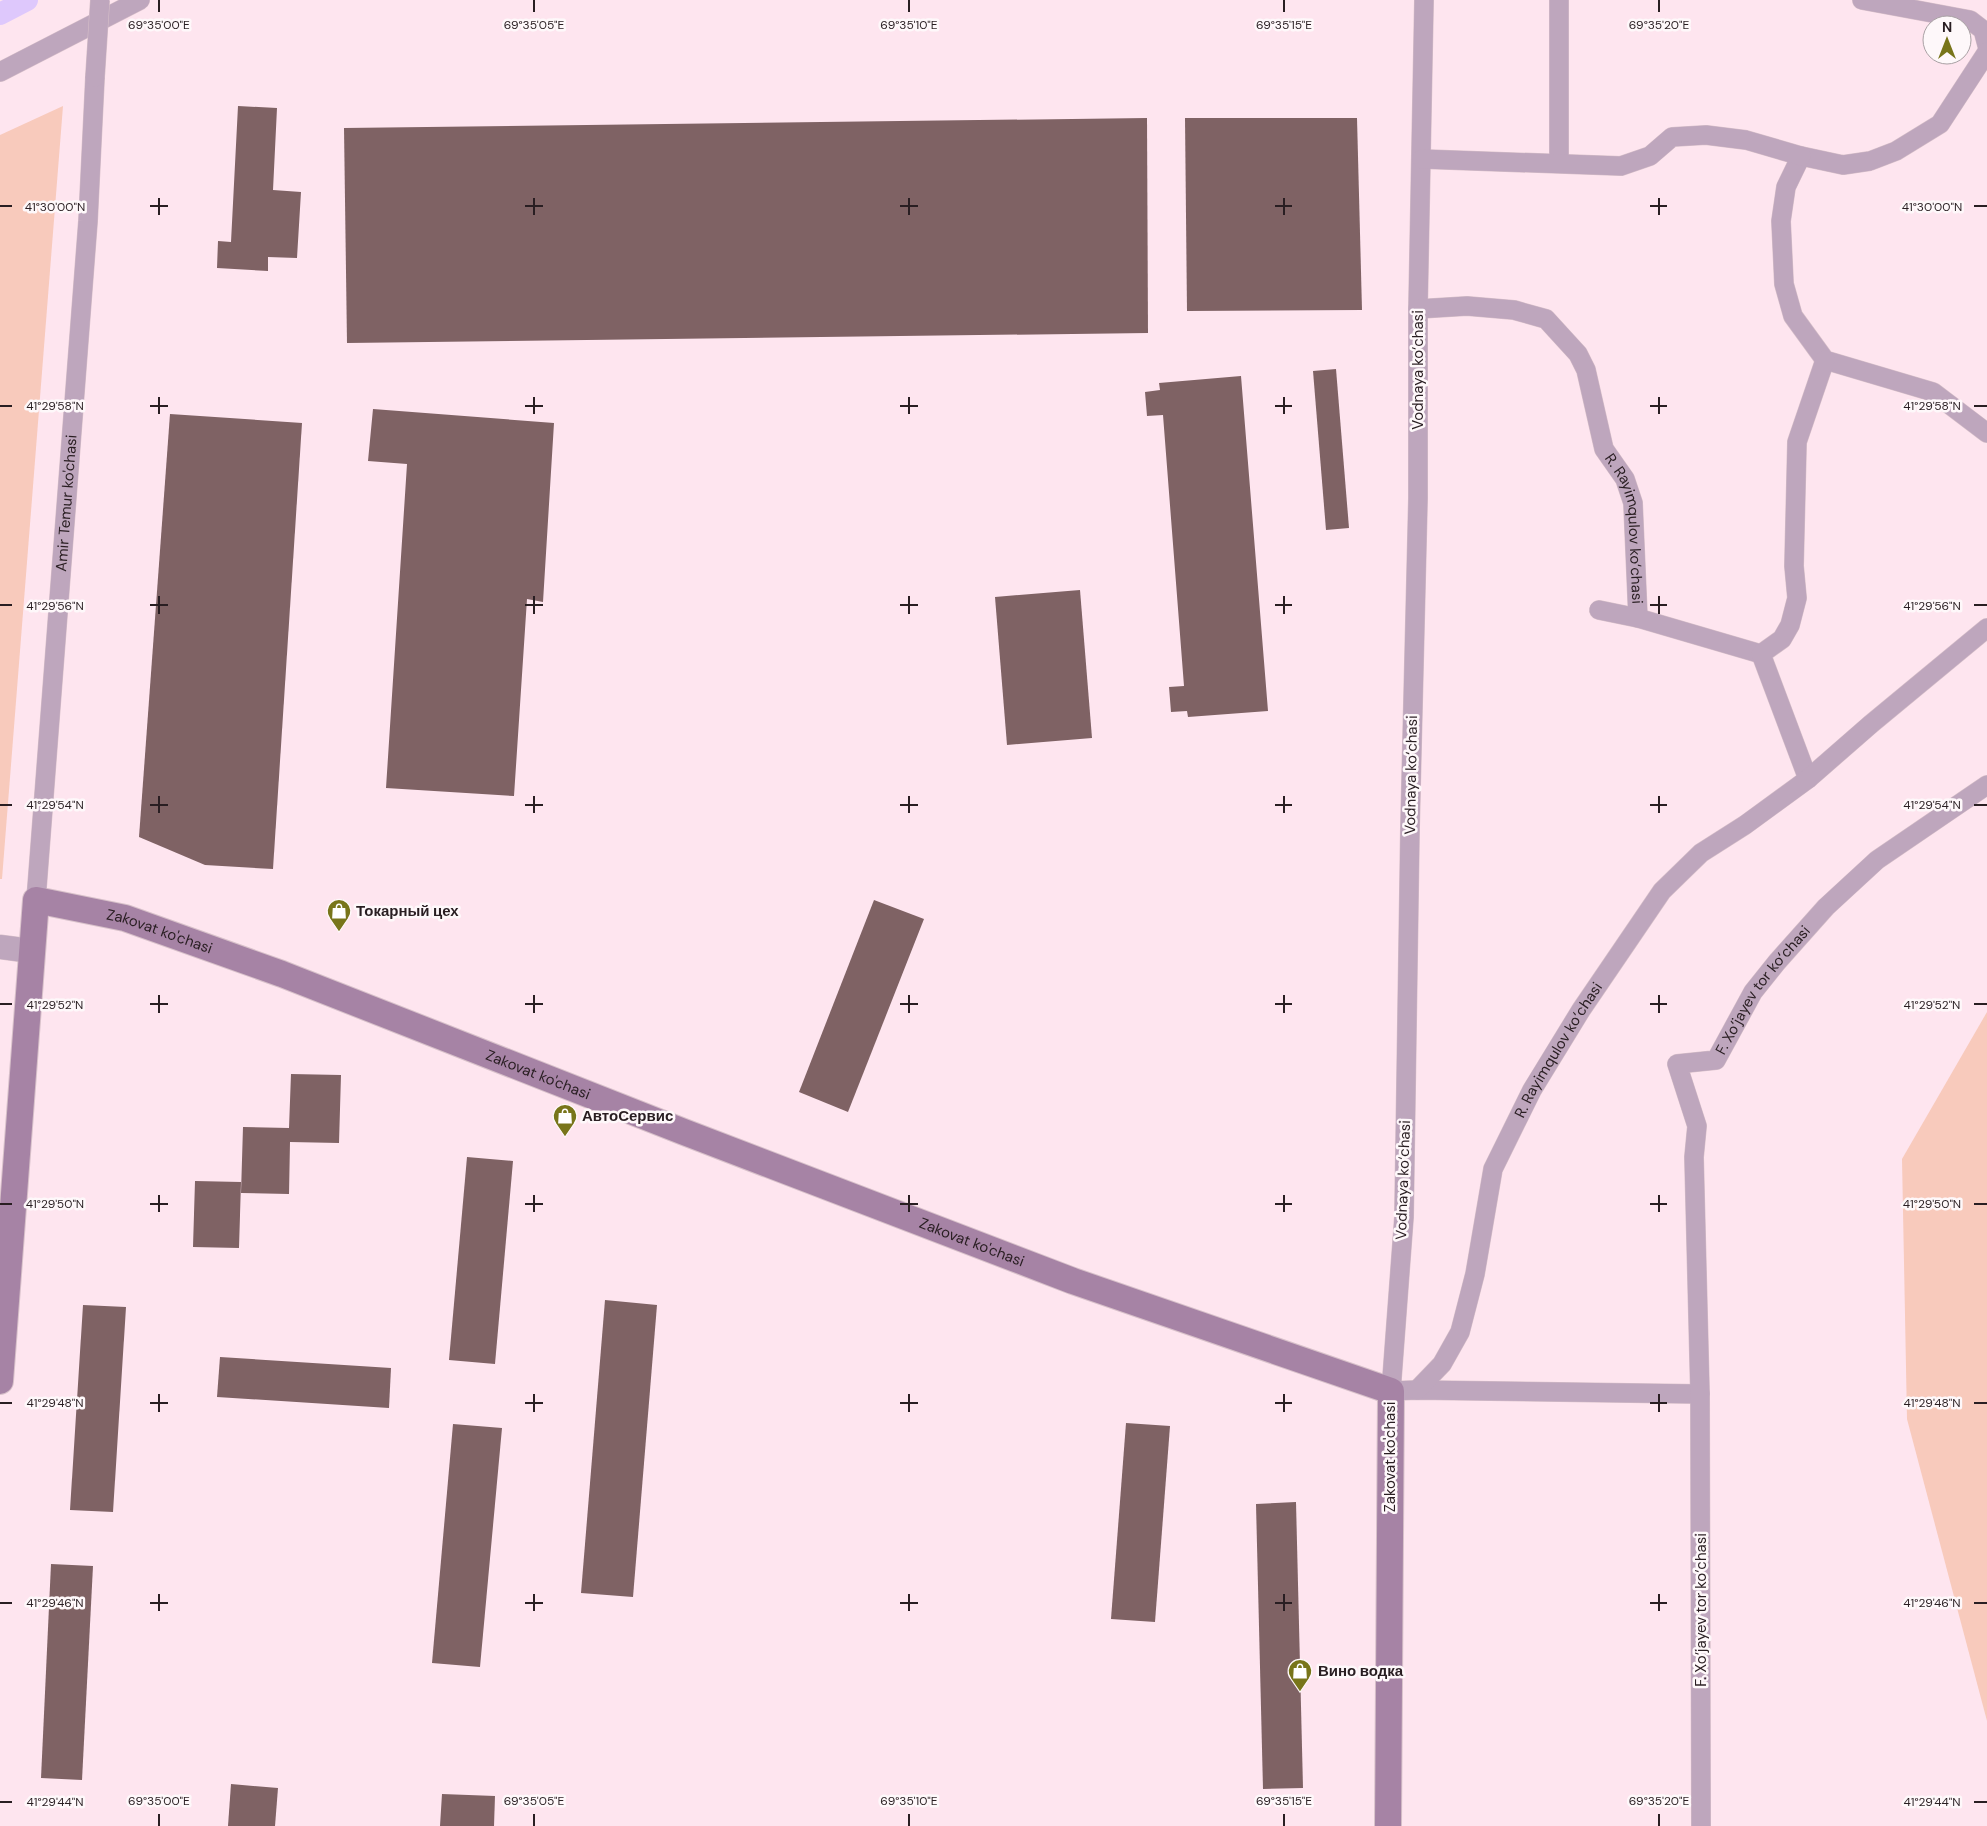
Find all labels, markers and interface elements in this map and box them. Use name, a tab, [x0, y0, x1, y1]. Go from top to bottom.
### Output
north arrow	[1922, 15, 1972, 65]
text: 69°35'00"E	[128, 17, 190, 33]
text: 69°35'05"E	[504, 17, 565, 33]
text: 69°35'10"E	[880, 17, 938, 33]
text: 69°35'15"E	[1256, 17, 1312, 33]
text: 69°35'20"E	[1629, 17, 1689, 33]
text: N	[1942, 18, 1952, 36]
text: 41°30'00"N	[25, 199, 85, 215]
text: 41°30'00"N	[1902, 199, 1962, 215]
street label: Vodnaya ko‘chasi	[1408, 310, 1428, 430]
text: 41°29'58"N	[26, 398, 84, 414]
text: 41°29'58"N	[1903, 398, 1961, 414]
street label: Amir Temur ko'chasi	[51, 434, 82, 572]
street label: R. Rayimqulov ko‘chasi	[1600, 449, 1647, 604]
text: 41°29'56"N	[26, 598, 84, 614]
text: 41°29'56"N	[1903, 598, 1961, 614]
street label: Vodnaya ko‘chasi	[1400, 715, 1422, 835]
text: 41°29'54"N	[26, 797, 84, 813]
text: 41°29'54"N	[1903, 797, 1961, 813]
shop icon: Токарный цех	[326, 898, 352, 932]
place label: Токарный цех	[356, 901, 459, 921]
street label: Zakovat ko'chasi	[105, 905, 215, 958]
street label: F. Xo‘jayev tor ko‘chasi	[1711, 921, 1815, 1058]
street label: R. Rayimqulov ko‘chasi	[1510, 978, 1607, 1121]
text: 41°29'52"N	[27, 997, 83, 1013]
text: 41°29'52"N	[1904, 997, 1960, 1013]
street label: Zakovat ko'chasi	[483, 1045, 593, 1104]
shop icon: АвтоСервис	[552, 1103, 578, 1137]
place label: АвтоСервис	[582, 1106, 673, 1126]
street label: Vodnaya ko‘chasi	[1391, 1120, 1415, 1240]
text: 41°29'50"N	[26, 1196, 84, 1212]
text: 41°29'50"N	[1903, 1196, 1961, 1212]
street label: Zakovat ko'chasi	[917, 1213, 1027, 1271]
text: 41°29'48"N	[26, 1395, 84, 1411]
text: 41°29'48"N	[1903, 1395, 1961, 1411]
street label: Zakovat ko'chasi	[1380, 1402, 1400, 1512]
street label: F. Xo‘jayev tor ko‘chasi	[1691, 1533, 1711, 1687]
text: 41°29'46"N	[26, 1595, 84, 1611]
text: 41°29'46"N	[1903, 1595, 1961, 1611]
shop icon: Вино водка	[1287, 1658, 1313, 1692]
place label: Вино водка	[1318, 1661, 1404, 1681]
text: 69°35'00"E	[128, 1793, 190, 1809]
text: 69°35'05"E	[504, 1793, 565, 1809]
text: 69°35'10"E	[880, 1793, 938, 1809]
text: 69°35'15"E	[1256, 1793, 1312, 1809]
text: 69°35'20"E	[1629, 1793, 1689, 1809]
text: 41°29'44"N	[26, 1794, 84, 1810]
text: 41°29'44"N	[1903, 1794, 1961, 1810]

